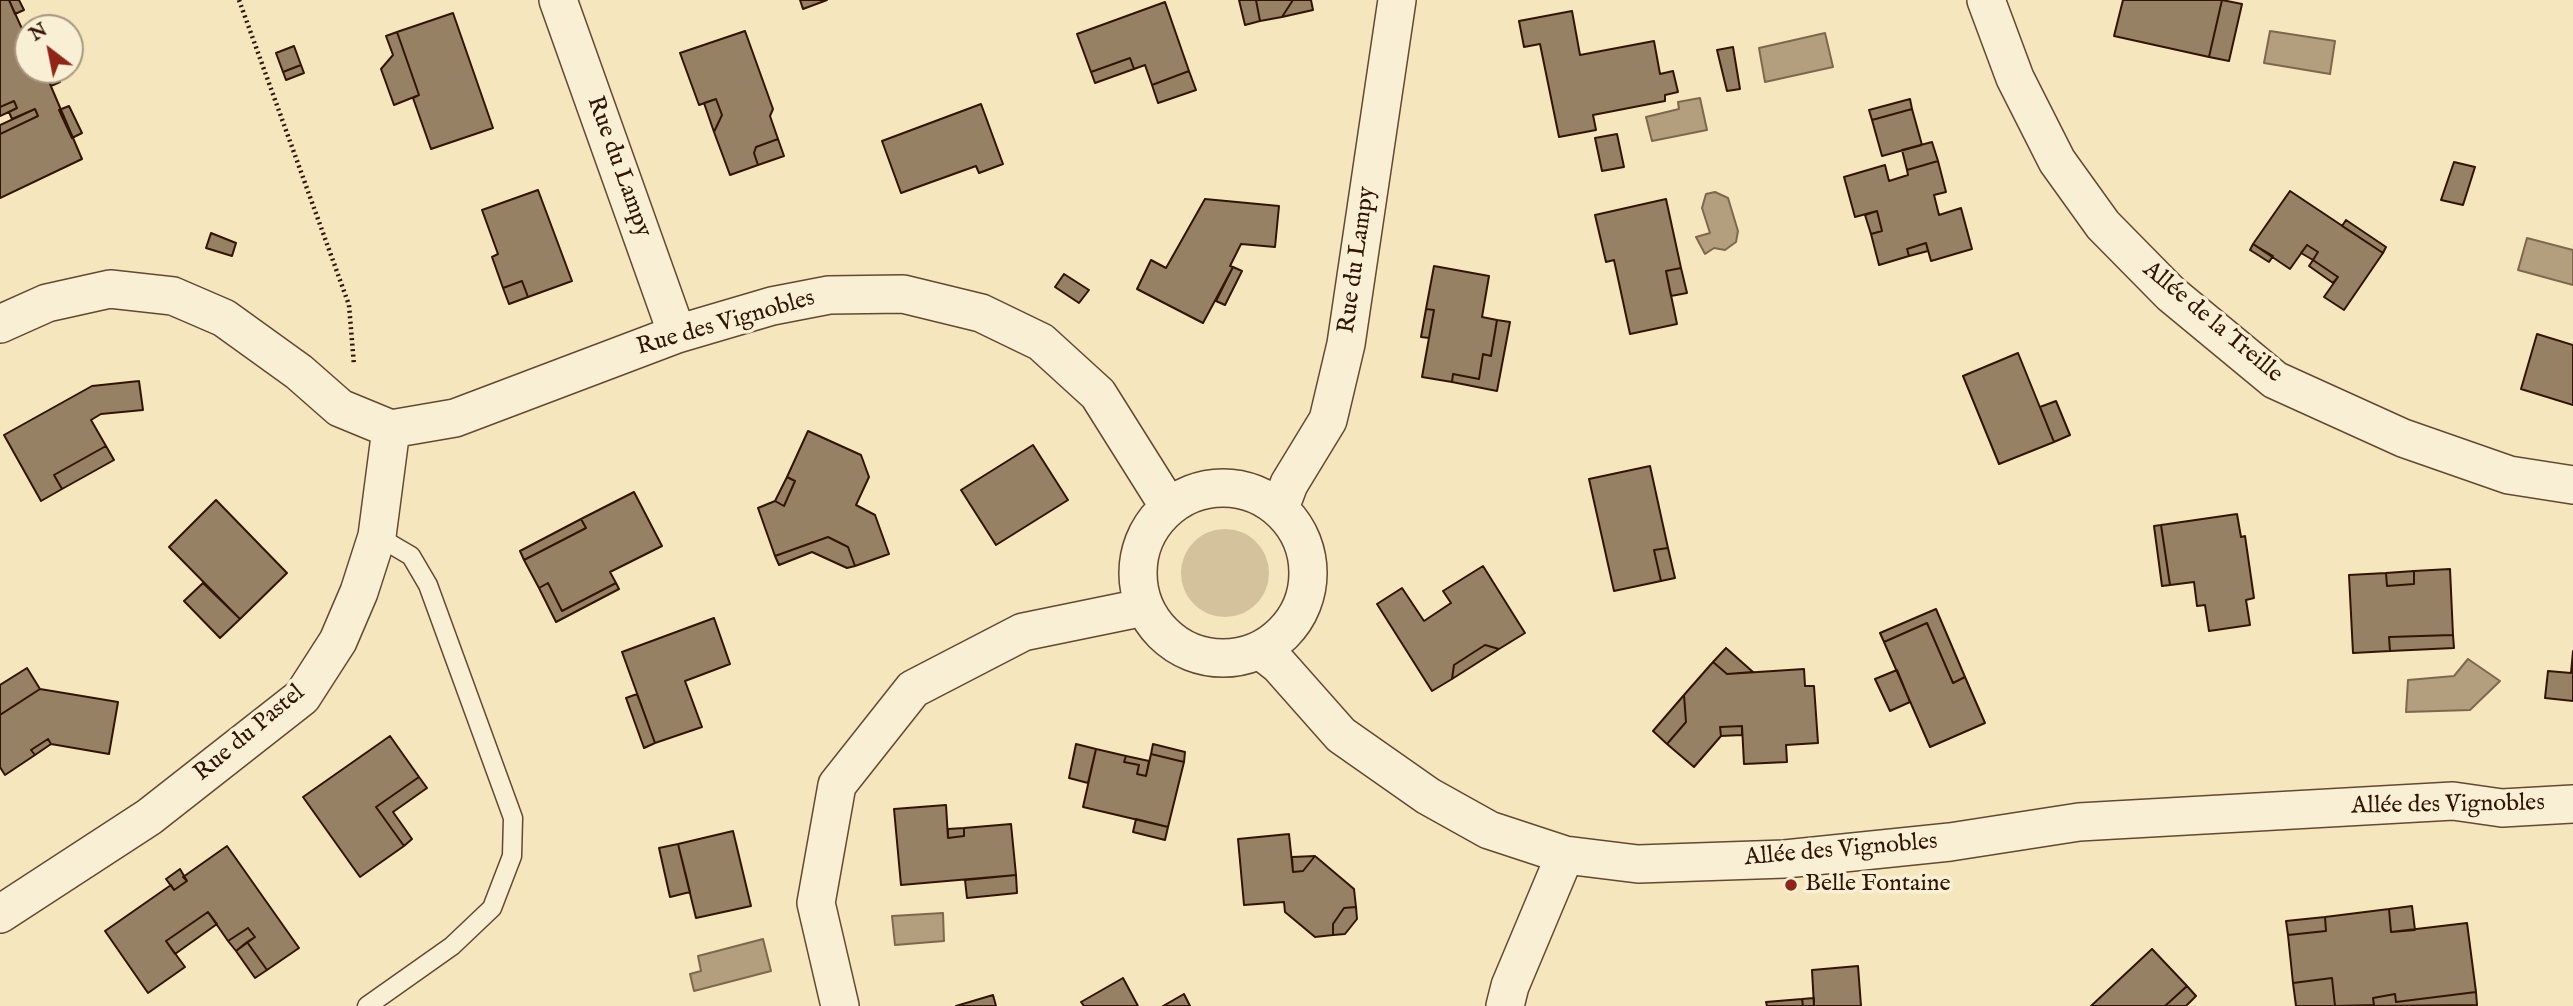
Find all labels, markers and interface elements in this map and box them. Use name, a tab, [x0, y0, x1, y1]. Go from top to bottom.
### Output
north arrow	[14, 14, 84, 84]
text: N	[26, 18, 52, 47]
street label: Rue du Lampy	[579, 93, 657, 241]
street label: Rue du Lampy	[1333, 185, 1383, 335]
street label: Allée de la Treille	[2136, 256, 2288, 390]
street label: Rue des Vignobles	[634, 285, 818, 363]
street label: Rue du Pastel	[189, 679, 311, 789]
street label: Allée des Vignobles	[2351, 790, 2545, 822]
street label: Allée des Vignobles	[1743, 828, 1939, 874]
place label: Belle Fontaine	[1805, 871, 1951, 899]
marker: Belle Fontaine	[1783, 877, 1799, 893]

